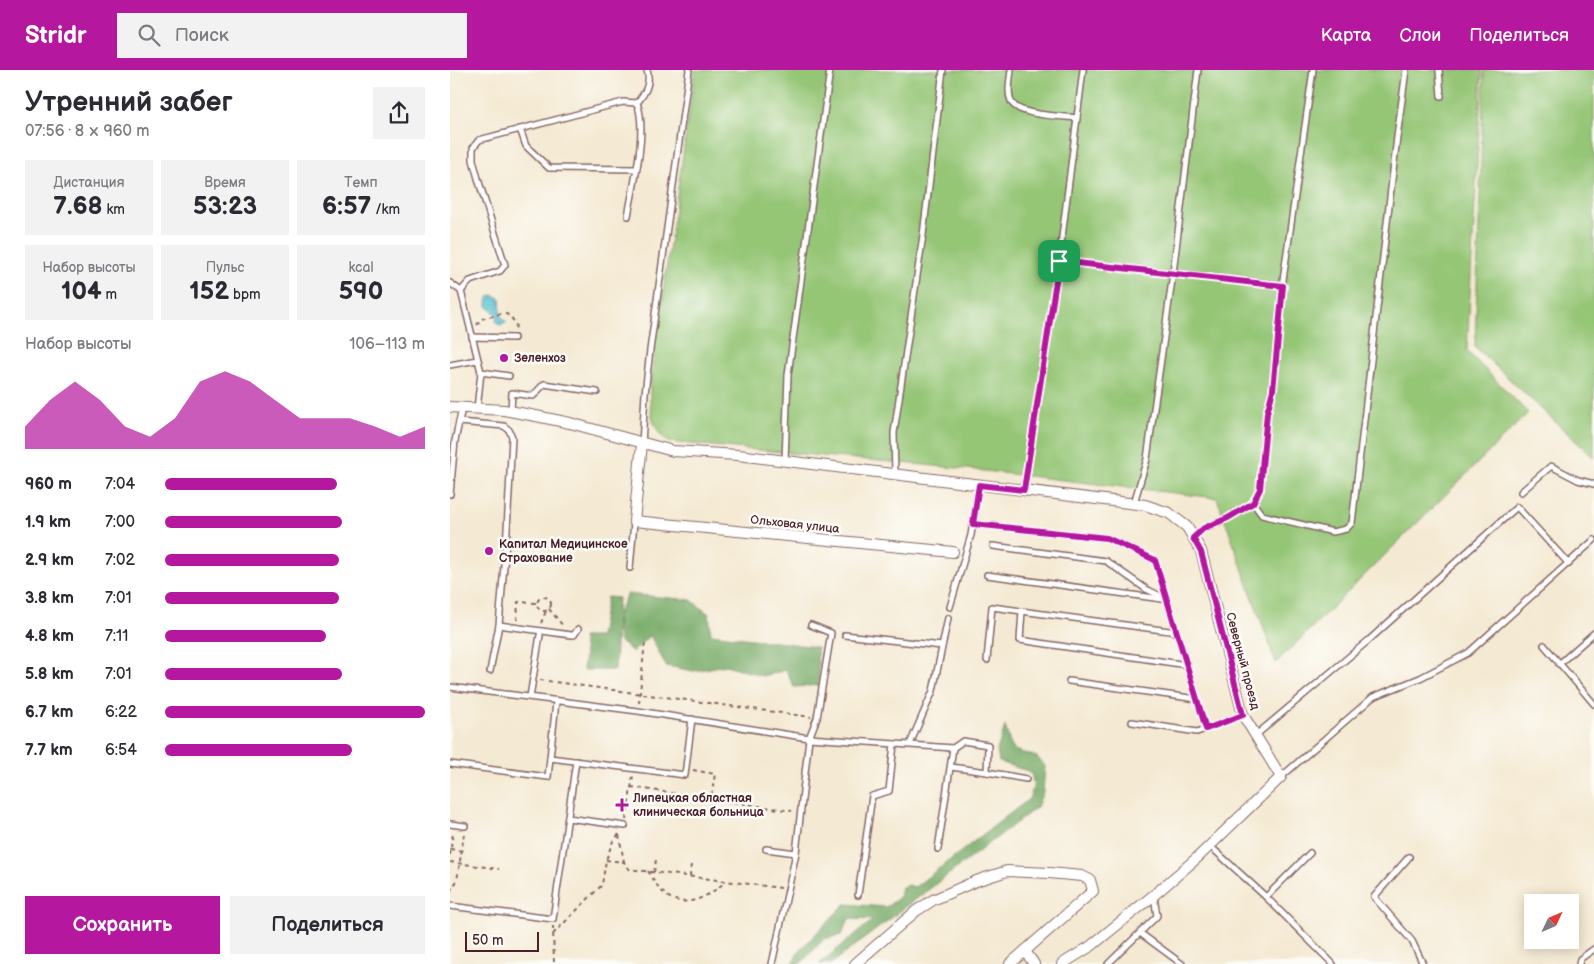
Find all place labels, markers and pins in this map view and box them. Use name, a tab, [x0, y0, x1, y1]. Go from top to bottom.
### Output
pin	[1038, 240, 1080, 282]
place label: Зеленхоз	[514, 351, 566, 366]
marker: Зеленхоз	[498, 352, 510, 364]
place label: Капитал Медицинское Страхование	[499, 537, 628, 566]
marker: Капитал Медицинское Страхование	[483, 545, 495, 557]
place label: Липецкая областная клиническая больница	[632, 791, 765, 820]
marker: Липецкая областная клиническая больница	[615, 798, 629, 812]

